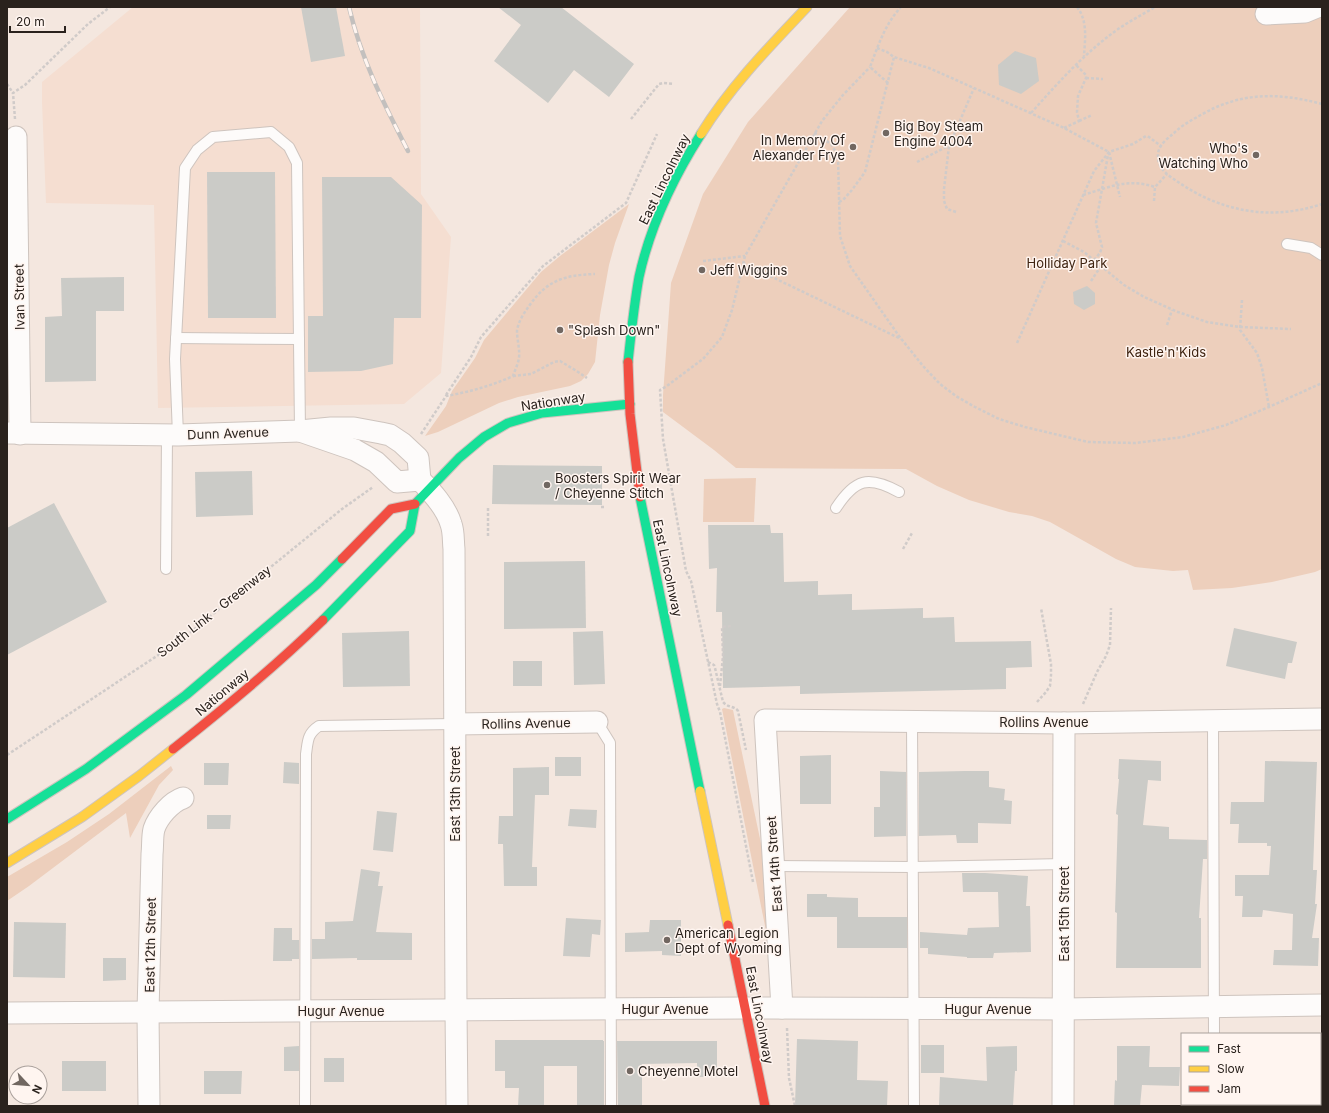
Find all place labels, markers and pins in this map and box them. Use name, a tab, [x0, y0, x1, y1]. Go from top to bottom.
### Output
place label: Big Boy Steam Engine 4004	[894, 118, 983, 149]
marker: Big Boy Steam Engine 4004	[881, 128, 891, 138]
place label: In Memory Of Alexander Frye	[752, 132, 845, 163]
place label: Who's Watching Who	[1159, 140, 1248, 171]
marker: In Memory Of Alexander Frye	[848, 142, 858, 152]
marker: Who's Watching Who	[1251, 150, 1261, 160]
place label: Jeff Wiggins	[710, 262, 788, 278]
marker: Jeff Wiggins	[697, 265, 707, 275]
place label: "Splash Down"	[568, 322, 660, 338]
marker: "Splash Down"	[555, 325, 565, 335]
place label: Boosters Spirit Wear / Cheyenne Stitch	[555, 470, 681, 501]
marker: Boosters Spirit Wear / Cheyenne Stitch	[542, 480, 552, 490]
place label: American Legion Dept of Wyoming	[675, 925, 782, 956]
marker: American Legion Dept of Wyoming	[662, 935, 672, 945]
place label: Cheyenne Motel	[638, 1063, 738, 1079]
marker: Cheyenne Motel	[625, 1066, 635, 1076]

